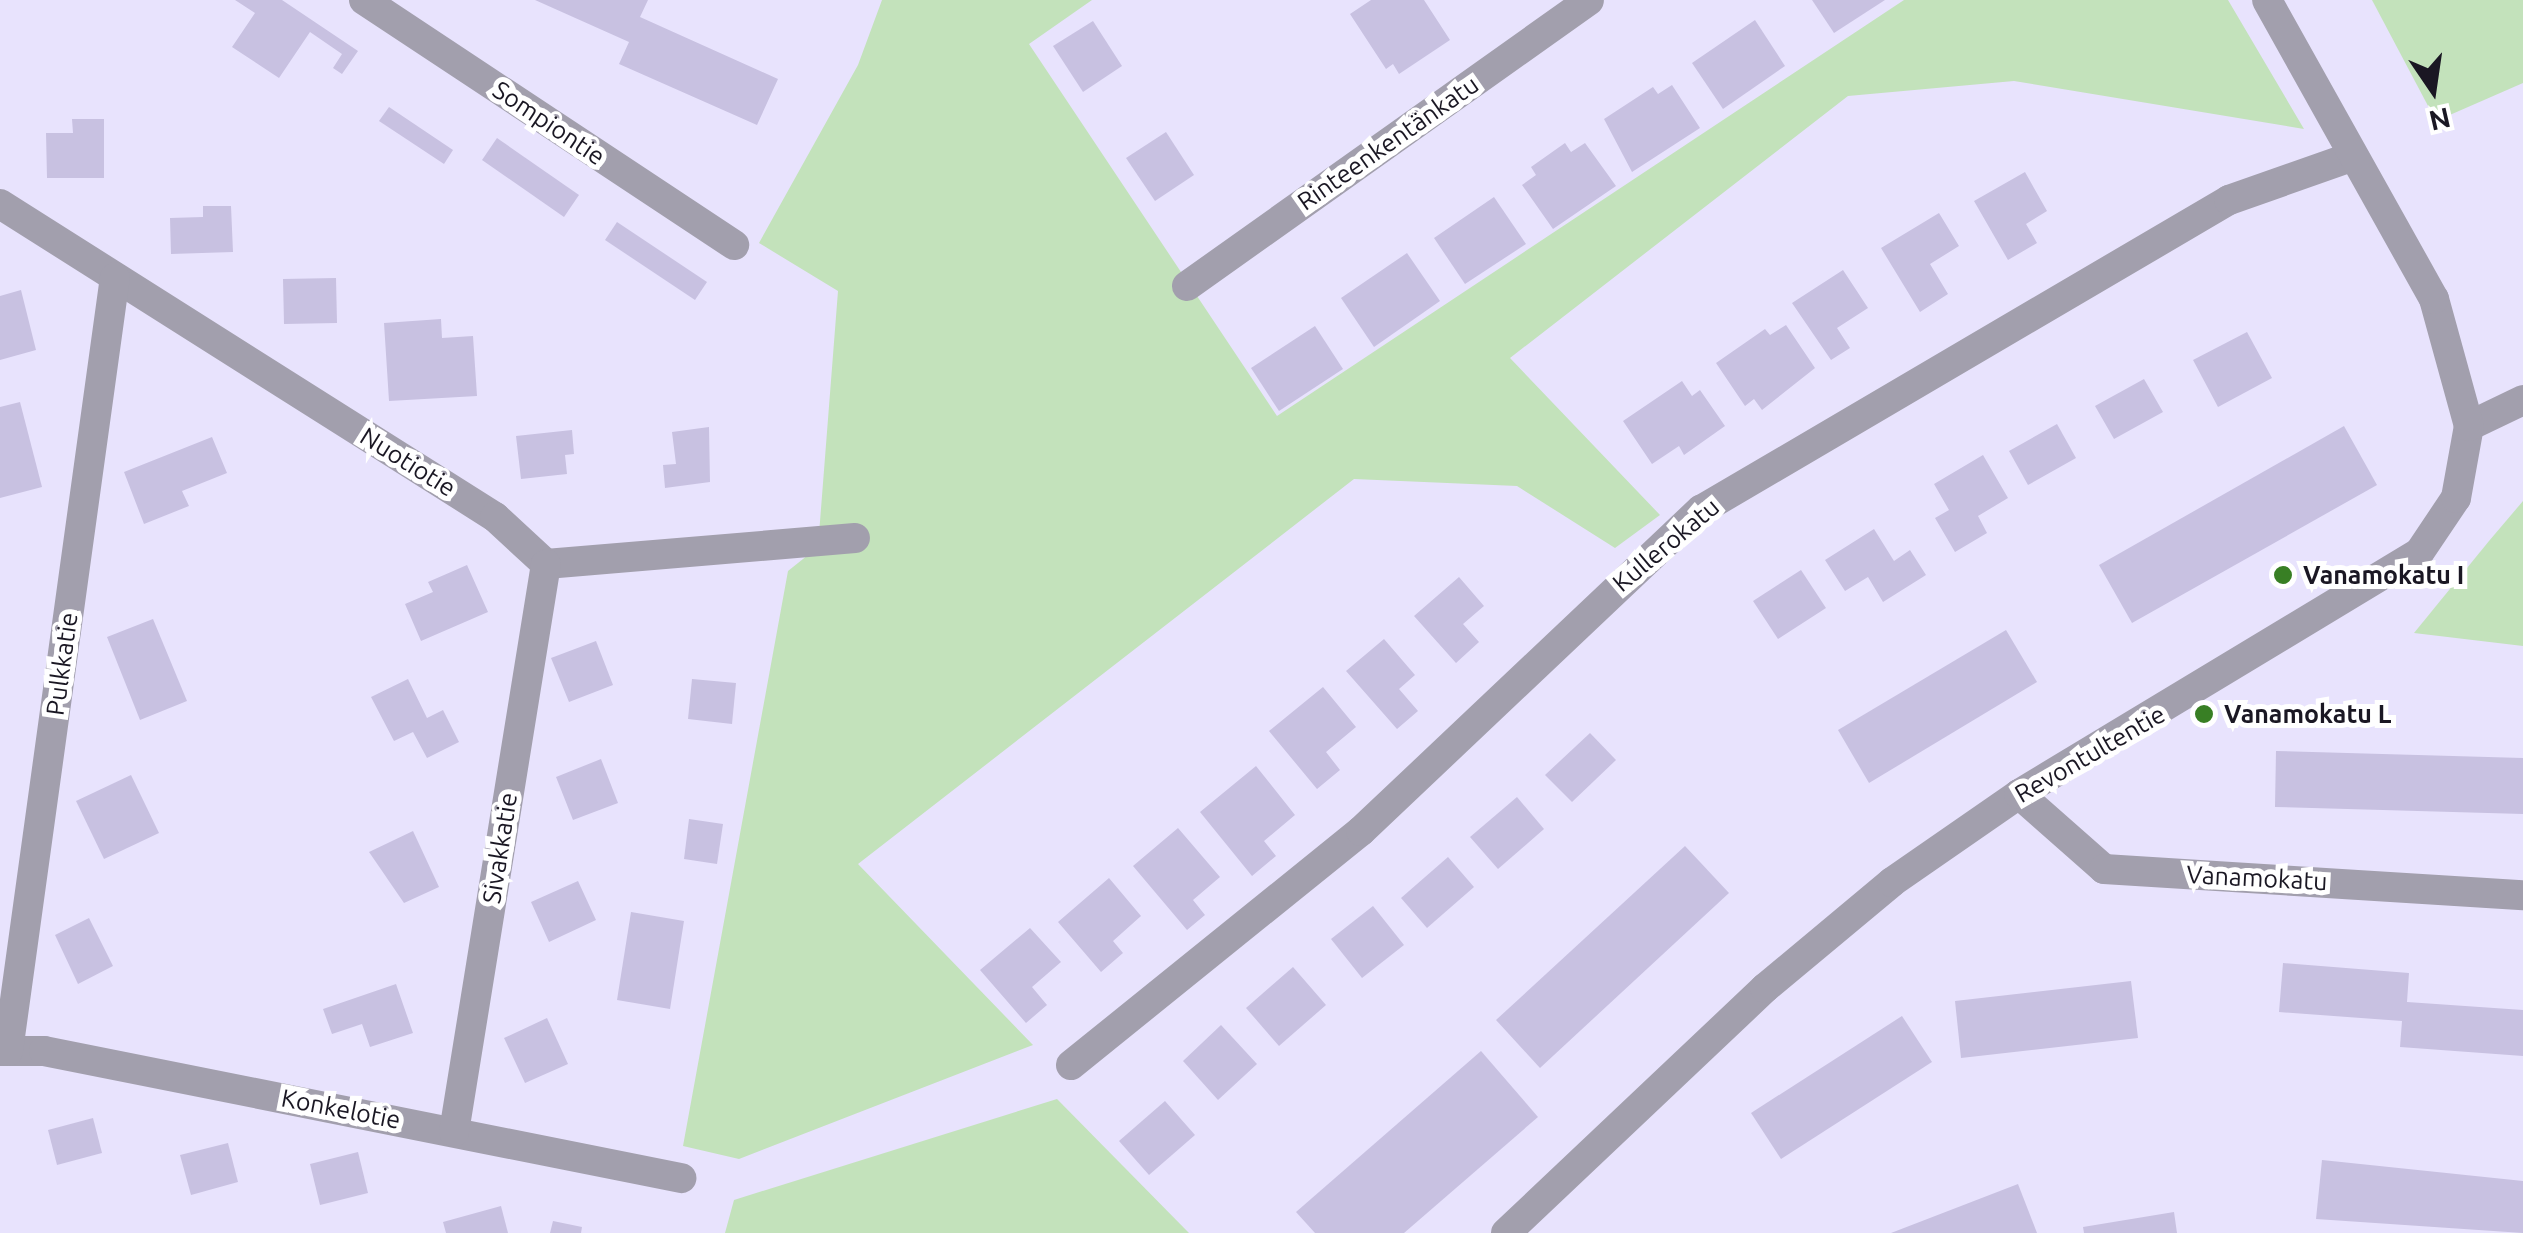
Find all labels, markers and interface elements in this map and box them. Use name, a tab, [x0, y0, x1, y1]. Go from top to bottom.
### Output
north arrow	[2383, 40, 2483, 140]
street label: Rinteenkentänkatu	[1292, 69, 1484, 217]
street label: Sompiontie	[487, 75, 611, 171]
text: N	[2426, 102, 2454, 137]
street label: Nuotiotie	[355, 421, 461, 503]
street label: Kullerokatu	[1607, 492, 1725, 598]
place label: Vanamokatu I	[2303, 560, 2464, 590]
marker: Vanamokatu I	[2272, 564, 2294, 586]
street label: Pulkkatie	[40, 611, 84, 717]
street label: Revontultentie	[2010, 699, 2170, 809]
place label: Vanamokatu L	[2224, 699, 2391, 729]
marker: Vanamokatu L	[2193, 703, 2215, 725]
street label: Sivakkatie	[476, 790, 524, 906]
street label: Vanamokatu	[2186, 859, 2328, 897]
street label: Konkelotie	[279, 1083, 403, 1135]

